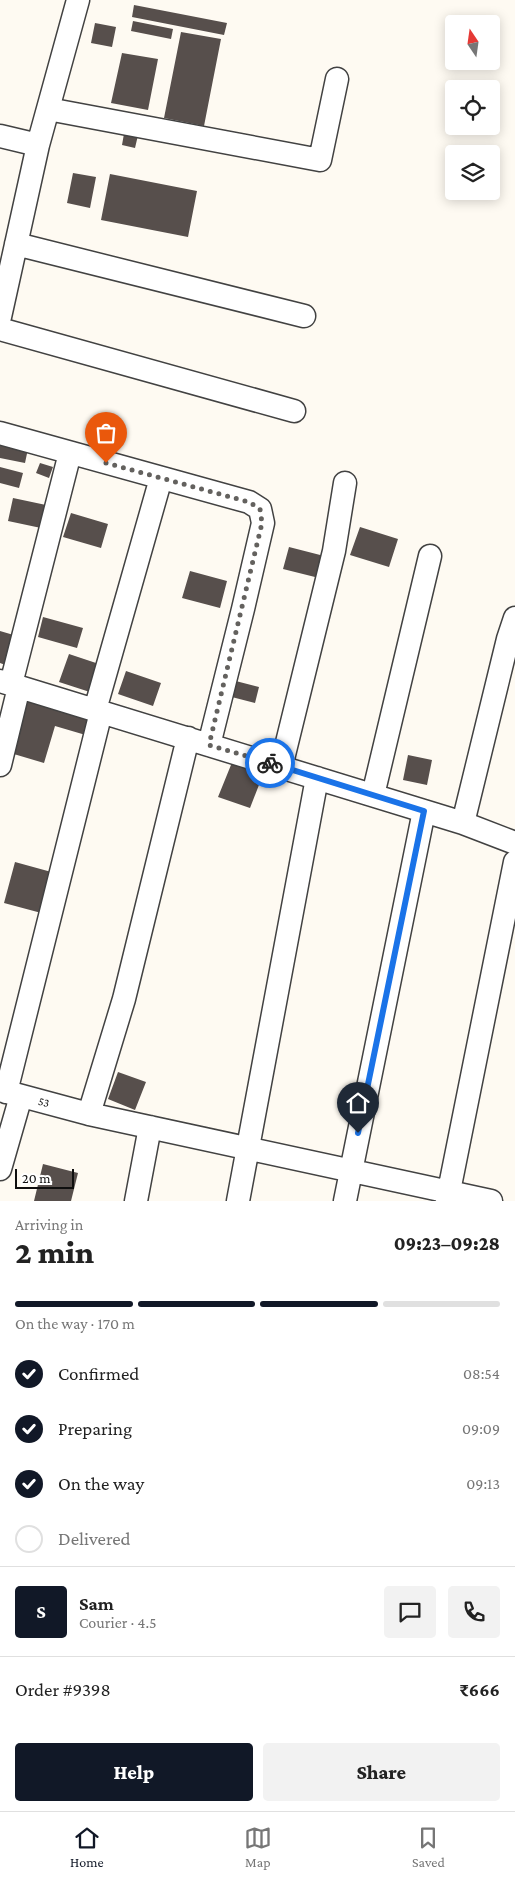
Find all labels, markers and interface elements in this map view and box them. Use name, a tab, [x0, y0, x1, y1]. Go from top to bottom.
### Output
north arrow	[445, 15, 500, 70]
map controls	[445, 15, 500, 200]
button: locate	[445, 80, 500, 135]
button: layers	[445, 145, 500, 200]
pin	[85, 412, 127, 463]
icon: bag	[92, 419, 120, 447]
courier	[245, 738, 295, 788]
icon: bike	[256, 749, 284, 777]
pin	[337, 1082, 379, 1133]
icon: home	[344, 1089, 372, 1117]
street label: 53	[37, 1094, 52, 1110]
scale bar	[15, 1166, 74, 1189]
text: 20 m	[22, 1170, 50, 1186]
text: Arriving in	[15, 1216, 83, 1233]
text: 09:23–09:28	[394, 1233, 500, 1254]
text: 2 min	[15, 1234, 94, 1270]
text: On the way · 170 m	[15, 1315, 135, 1332]
icon: check	[15, 1360, 43, 1388]
text: Confirmed	[58, 1363, 139, 1384]
text: 08:54	[463, 1365, 500, 1382]
icon: check	[15, 1415, 43, 1443]
text: Preparing	[58, 1418, 132, 1439]
text: 09:09	[462, 1420, 500, 1437]
icon: check	[15, 1470, 43, 1498]
text: On the way	[58, 1473, 144, 1494]
text: 09:13	[466, 1475, 500, 1492]
text: Delivered	[58, 1528, 131, 1549]
button: chat	[384, 1586, 436, 1638]
button: phone	[448, 1586, 500, 1638]
text: Sam	[79, 1593, 114, 1614]
text: S	[36, 1601, 46, 1622]
text: Courier · 4.5	[79, 1614, 157, 1631]
text: Order #9398	[15, 1679, 111, 1700]
text: ₹666	[459, 1679, 500, 1700]
button: Help	[15, 1743, 253, 1801]
button: Share	[263, 1743, 500, 1801]
tab: Home	[70, 1824, 104, 1870]
tab: Map	[244, 1824, 272, 1870]
tab: Saved	[412, 1824, 445, 1870]

